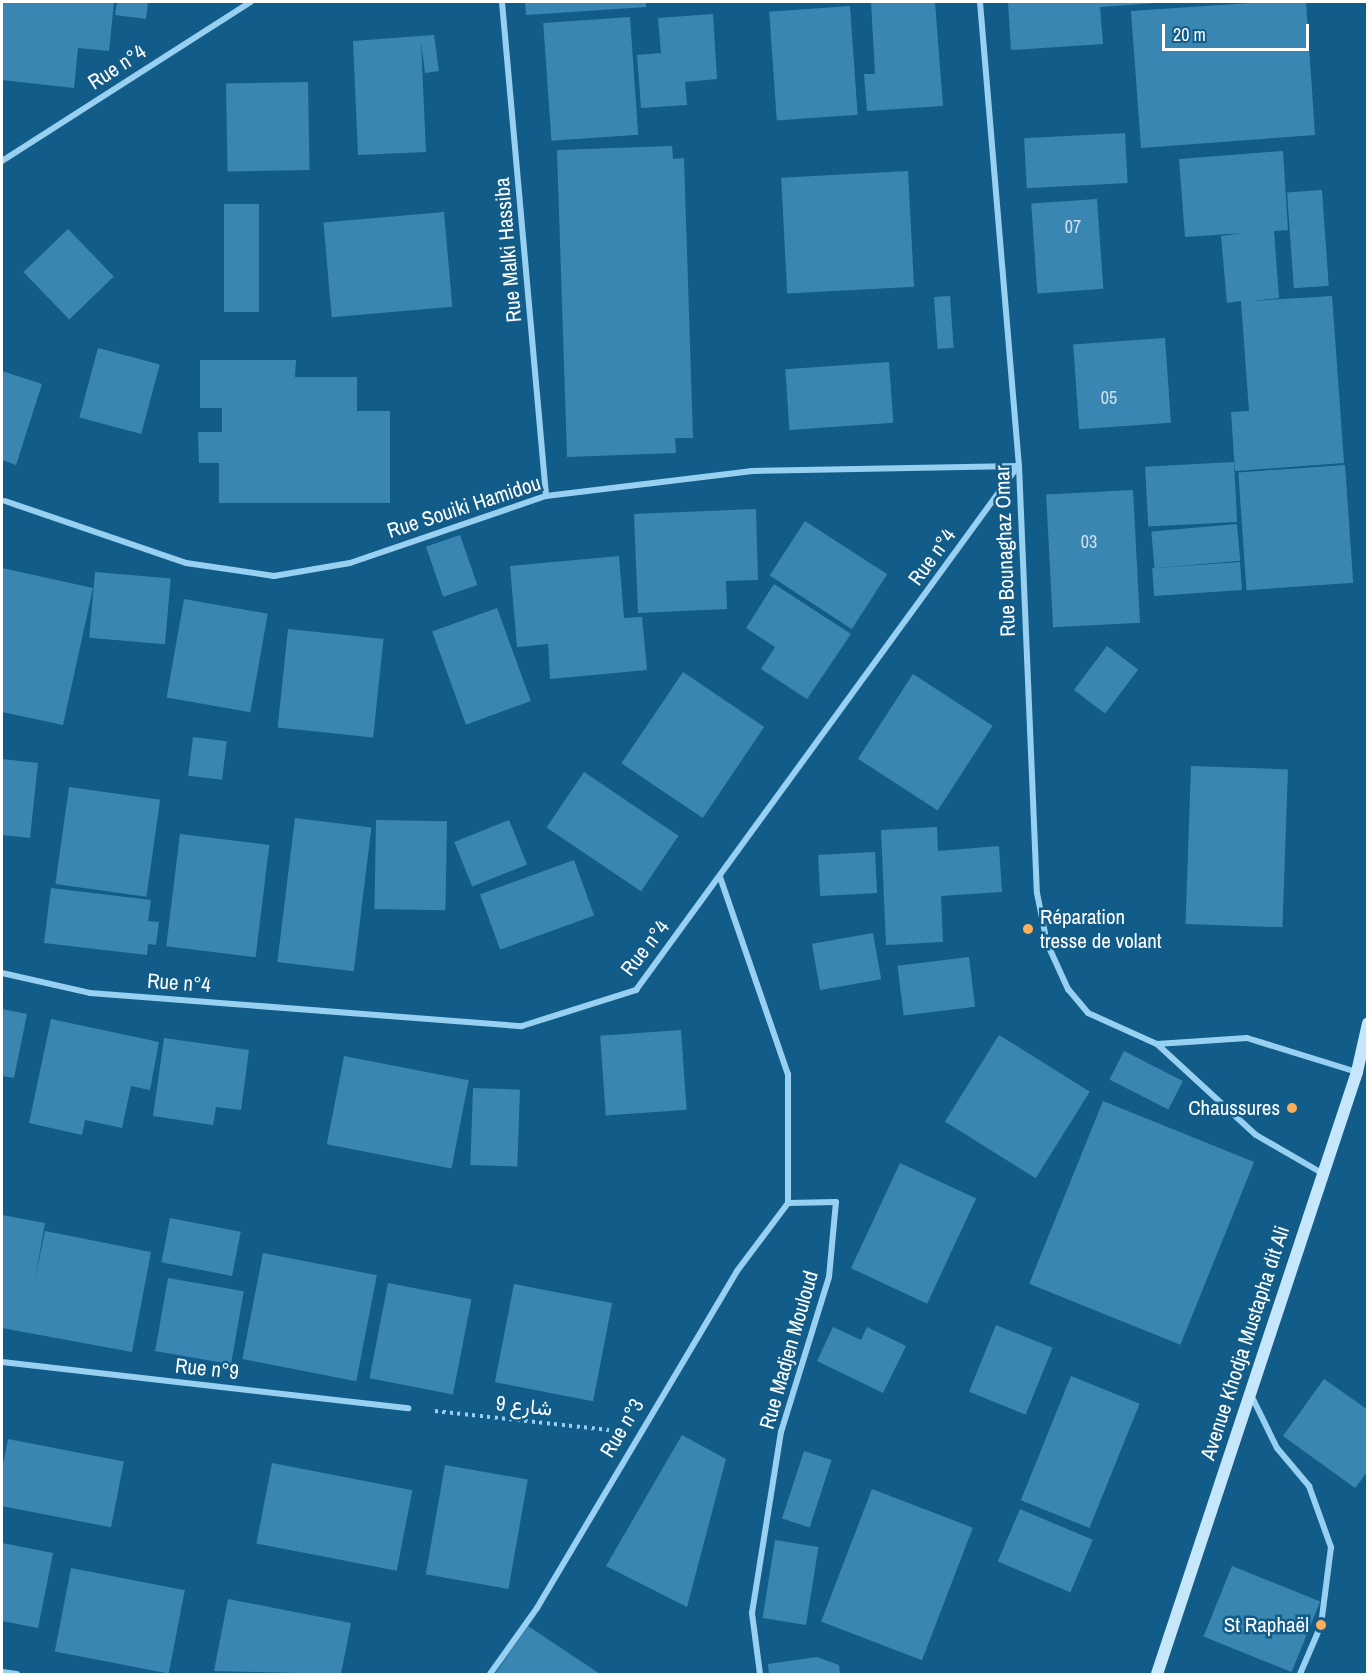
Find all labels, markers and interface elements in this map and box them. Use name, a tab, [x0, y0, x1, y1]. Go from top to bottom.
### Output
scale bar	[1165, 12, 1312, 50]
text: 20 m	[1173, 22, 1206, 47]
street label: Rue n°4	[83, 39, 151, 95]
street label: Rue Malki Hassiba	[489, 176, 527, 324]
house number: 07	[1065, 216, 1081, 238]
house number: 05	[1101, 387, 1117, 409]
street label: Rue Bounaghaz Omar	[989, 465, 1021, 637]
street label: Rue Souiki Hamidou	[384, 470, 544, 544]
street label: Rue n°4	[903, 524, 961, 590]
house number: 03	[1081, 531, 1097, 553]
place label: Réparation tresse de volant	[1040, 904, 1162, 954]
street label: Rue n°4	[615, 915, 675, 981]
marker: Réparation tresse de volant	[1021, 922, 1035, 936]
street label: Rue n°4	[146, 968, 212, 998]
place label: Chaussures	[1188, 1095, 1280, 1121]
marker: Chaussures	[1285, 1101, 1299, 1115]
street label: Avenue Khodja Mustapha dit Ali	[1195, 1222, 1295, 1464]
street label: Rue Madjen Mouloud	[754, 1268, 824, 1432]
street label: Rue n°9	[174, 1353, 240, 1385]
street label: شارع 9	[495, 1391, 553, 1421]
street label: Rue n°3	[595, 1394, 649, 1462]
place label: St Raphaël	[1224, 1612, 1309, 1638]
marker: St Raphaël	[1314, 1618, 1328, 1632]

